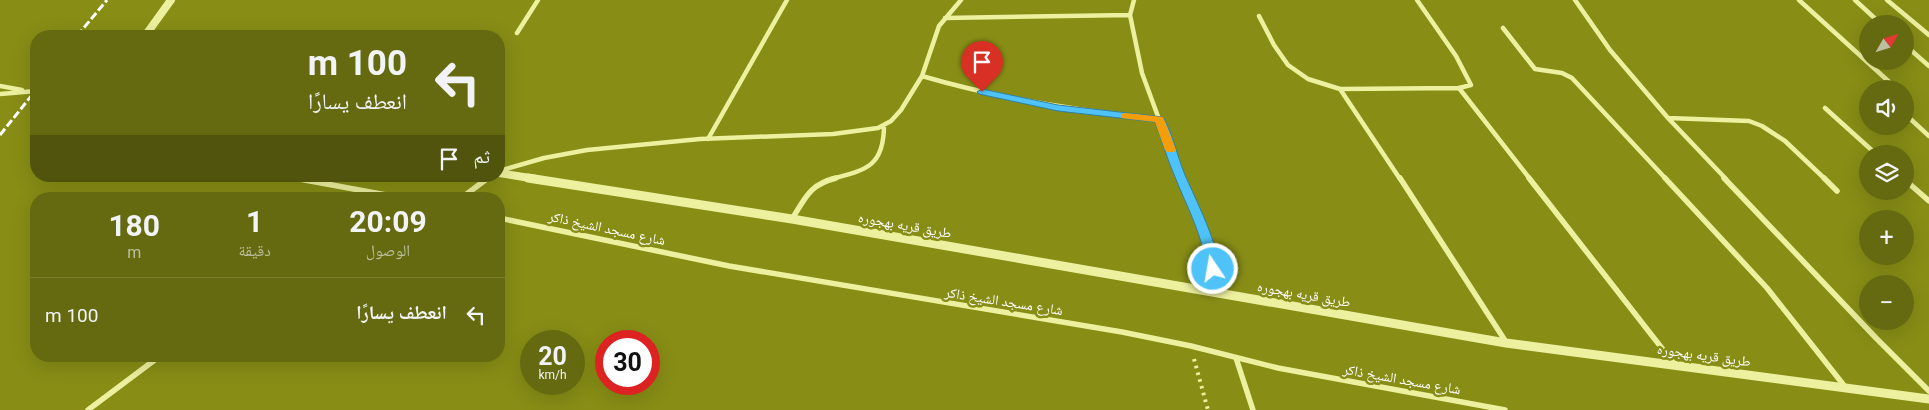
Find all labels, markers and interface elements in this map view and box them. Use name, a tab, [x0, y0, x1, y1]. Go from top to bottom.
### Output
north arrow	[1859, 15, 1914, 70]
map controls	[1859, 15, 1914, 330]
pin	[961, 41, 1003, 92]
text: 100 m	[308, 43, 407, 84]
icon: arrive	[968, 48, 996, 76]
icon: left	[425, 50, 490, 115]
button: sound	[1859, 80, 1914, 135]
text: انعطف يسارًا	[308, 89, 407, 114]
icon: arrive	[435, 145, 463, 173]
text: ثم	[473, 145, 490, 168]
button: layers	[1859, 145, 1914, 200]
text: 1	[246, 204, 263, 239]
text: 20:09	[349, 204, 427, 239]
text: 180	[108, 208, 160, 243]
street label: شارع مسجد الشيخ ذاكر	[546, 208, 667, 250]
street label: طريق قريه بهجوره	[857, 209, 953, 243]
button: +	[1859, 210, 1914, 265]
text: دقيقة	[238, 241, 271, 260]
text: الوصول	[366, 241, 410, 260]
position arrow	[1186, 242, 1238, 294]
text: m	[127, 243, 141, 262]
button: −	[1859, 275, 1914, 330]
street label: طريق قريه بهجوره	[1256, 278, 1352, 312]
street label: شارع مسجد الشيخ ذاكر	[943, 284, 1064, 320]
text: انعطف يسارًا	[356, 301, 447, 324]
icon: left	[462, 301, 490, 329]
text: 100 m	[45, 304, 98, 327]
speed limit sign: 30	[595, 330, 660, 395]
street label: طريق قريه بهجوره	[1656, 341, 1752, 371]
text: 20	[538, 342, 567, 371]
street label: شارع مسجد الشيخ ذاكر	[1341, 361, 1462, 399]
text: km/h	[538, 368, 567, 382]

